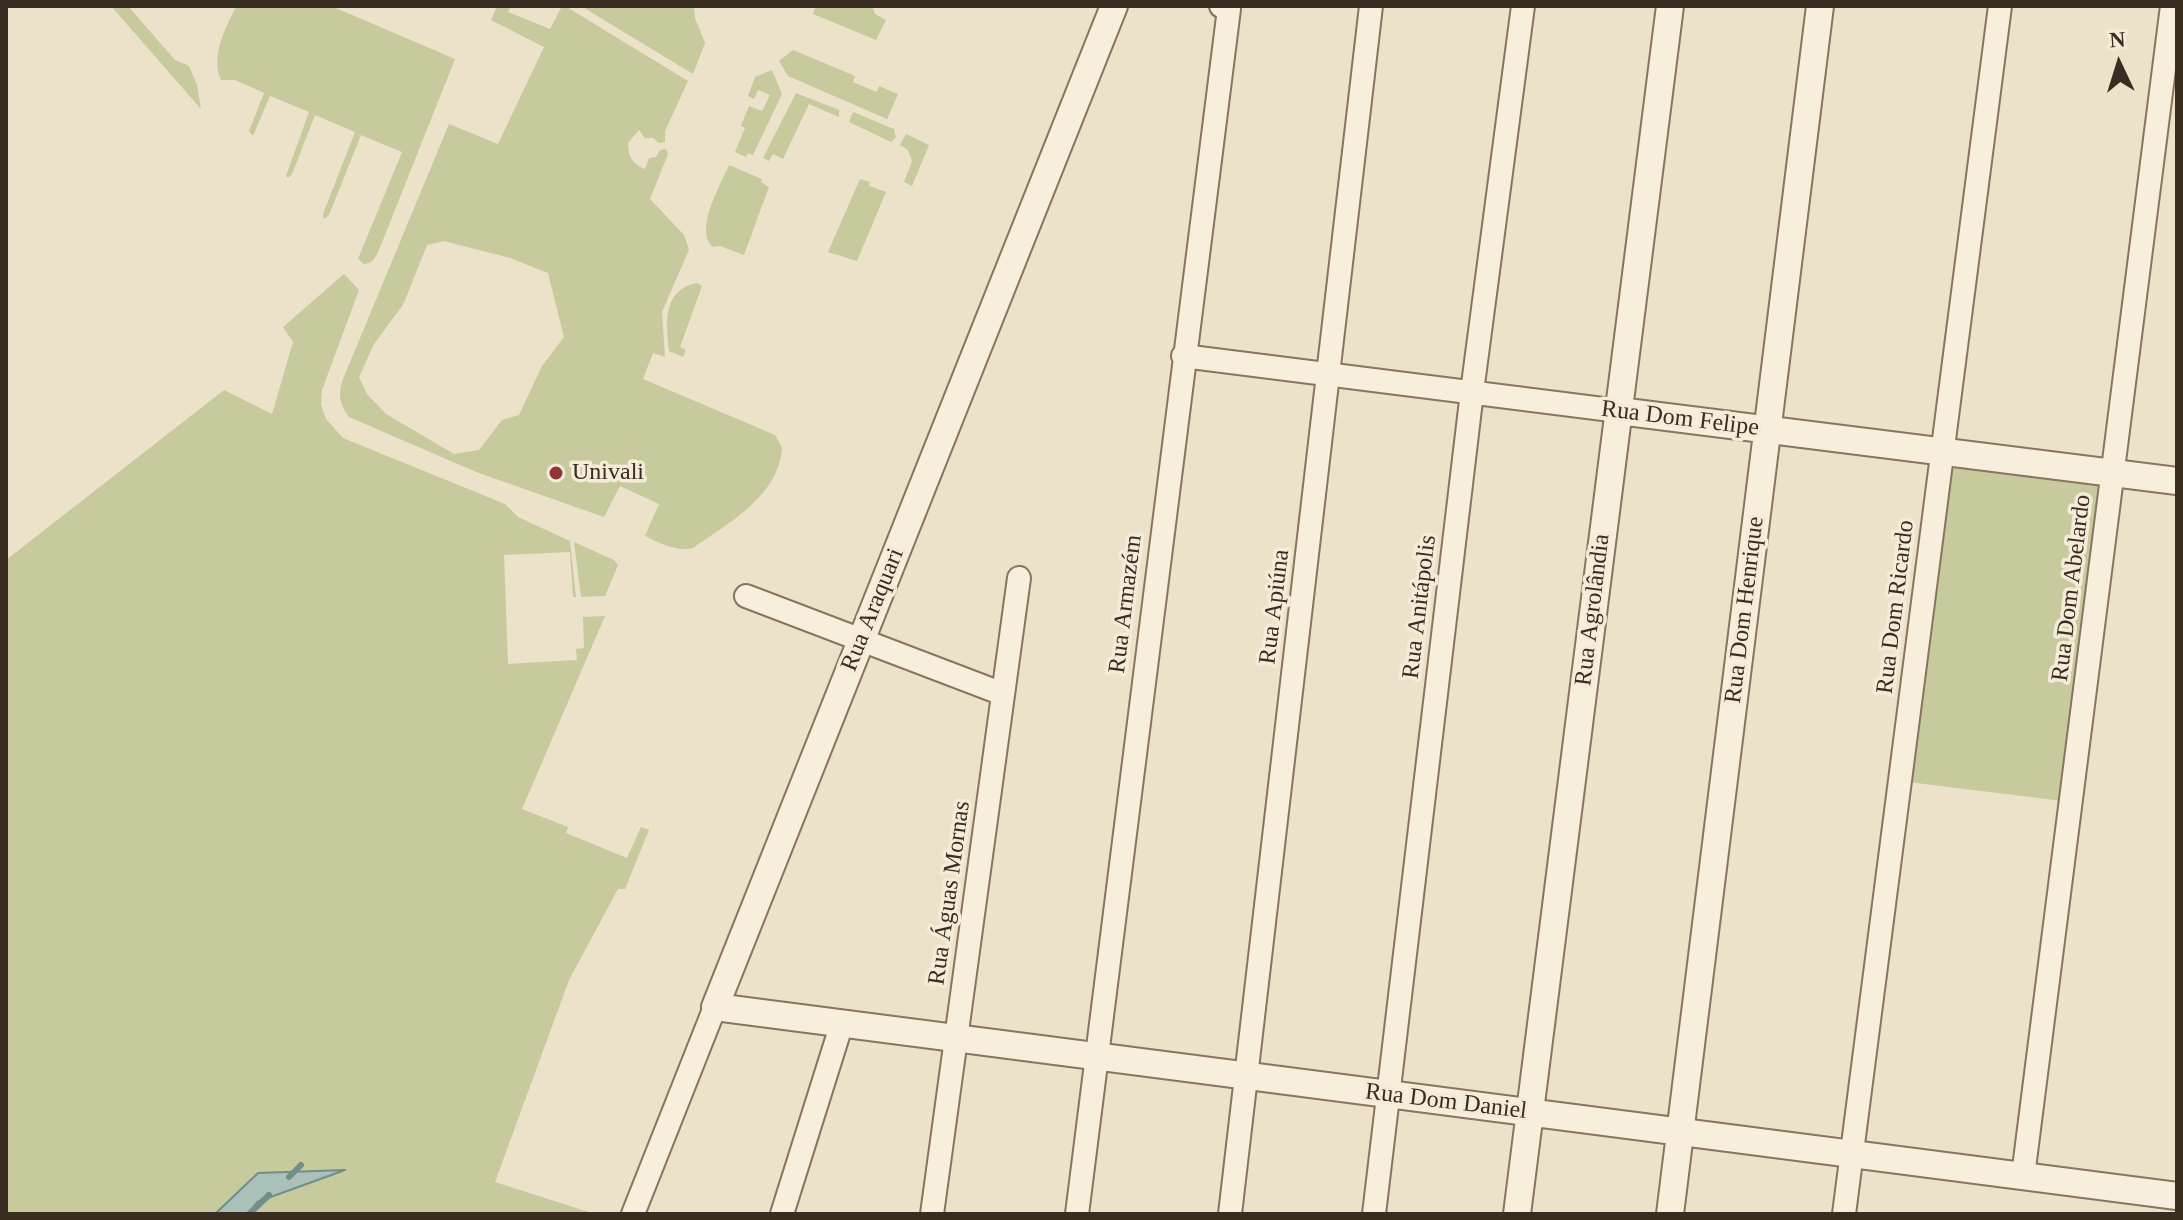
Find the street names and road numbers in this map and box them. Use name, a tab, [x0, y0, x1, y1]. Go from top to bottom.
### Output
street label: Rua Dom Felipe	[1600, 395, 1760, 443]
street label: Rua Dom Abelardo	[2046, 493, 2098, 683]
street label: Rua Dom Henrique	[1719, 515, 1771, 705]
street label: Rua Dom Ricardo	[1871, 519, 1921, 695]
street label: Rua Armazém	[1103, 533, 1149, 675]
street label: Rua Anitápolis	[1397, 533, 1443, 681]
street label: Rua Agrolândia	[1569, 533, 1617, 687]
street label: Rua Araquari	[835, 544, 911, 676]
street label: Rua Apiúna	[1254, 548, 1296, 666]
street label: Rua Águas Mornas	[923, 799, 977, 987]
street label: Rua Dom Daniel	[1364, 1078, 1528, 1126]

